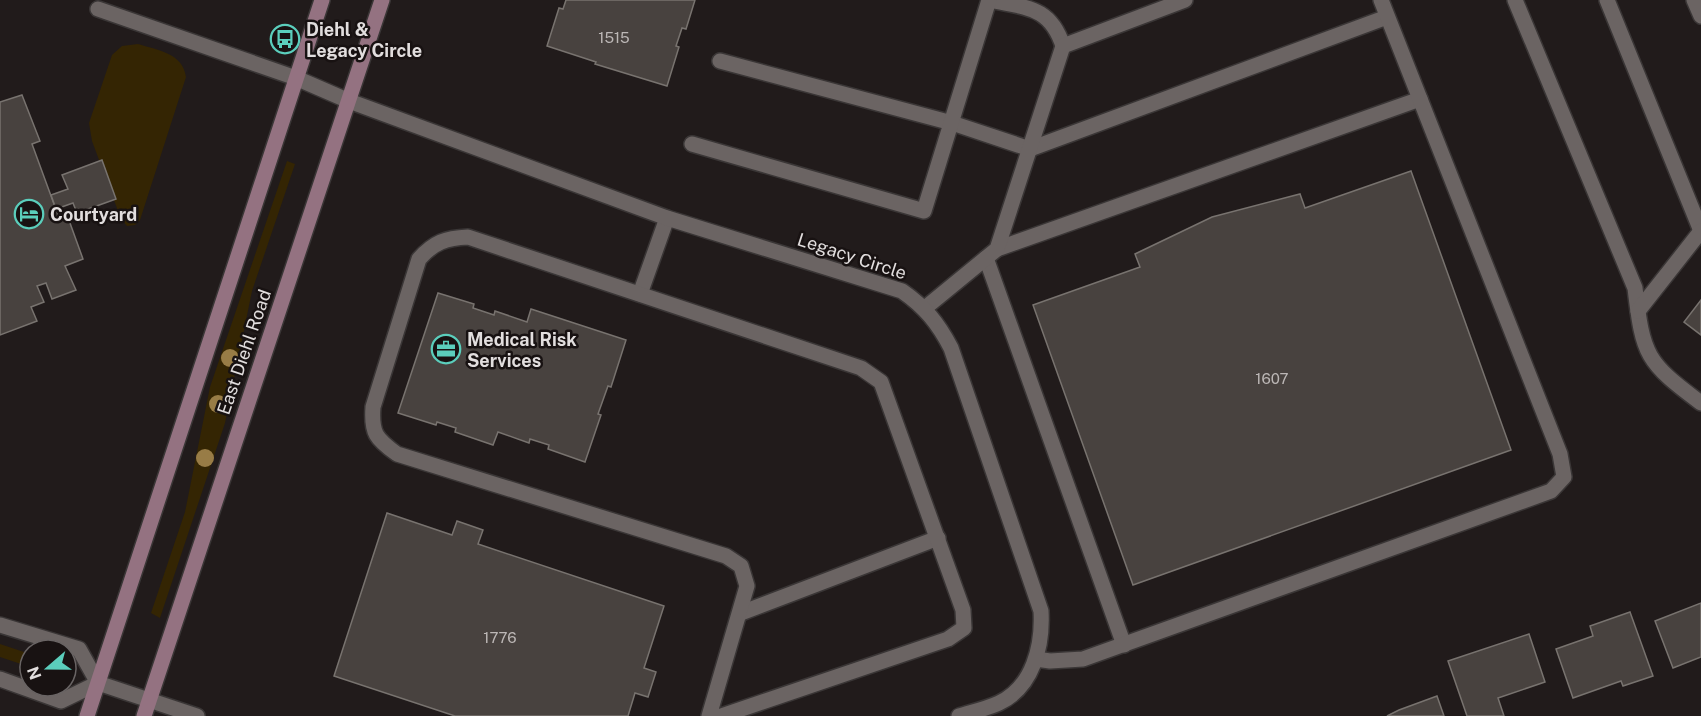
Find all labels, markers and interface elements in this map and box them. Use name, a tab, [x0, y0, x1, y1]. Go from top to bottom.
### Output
place label: Diehl & Legacy Circle	[306, 19, 422, 61]
bus stop icon: Diehl & Legacy Circle	[269, 23, 301, 55]
house number: 1515	[598, 29, 630, 46]
hotel icon: Courtyard	[13, 198, 45, 230]
place label: Courtyard	[50, 204, 137, 225]
street label: Legacy Circle	[795, 228, 909, 284]
street label: East Diehl Road	[213, 287, 275, 417]
place label: Medical Risk Services	[467, 329, 577, 371]
office icon: Medical Risk Services	[430, 333, 462, 365]
house number: 1607	[1255, 370, 1289, 387]
house number: 1776	[483, 629, 517, 646]
north arrow	[18, 638, 78, 698]
text: N	[23, 664, 45, 682]

